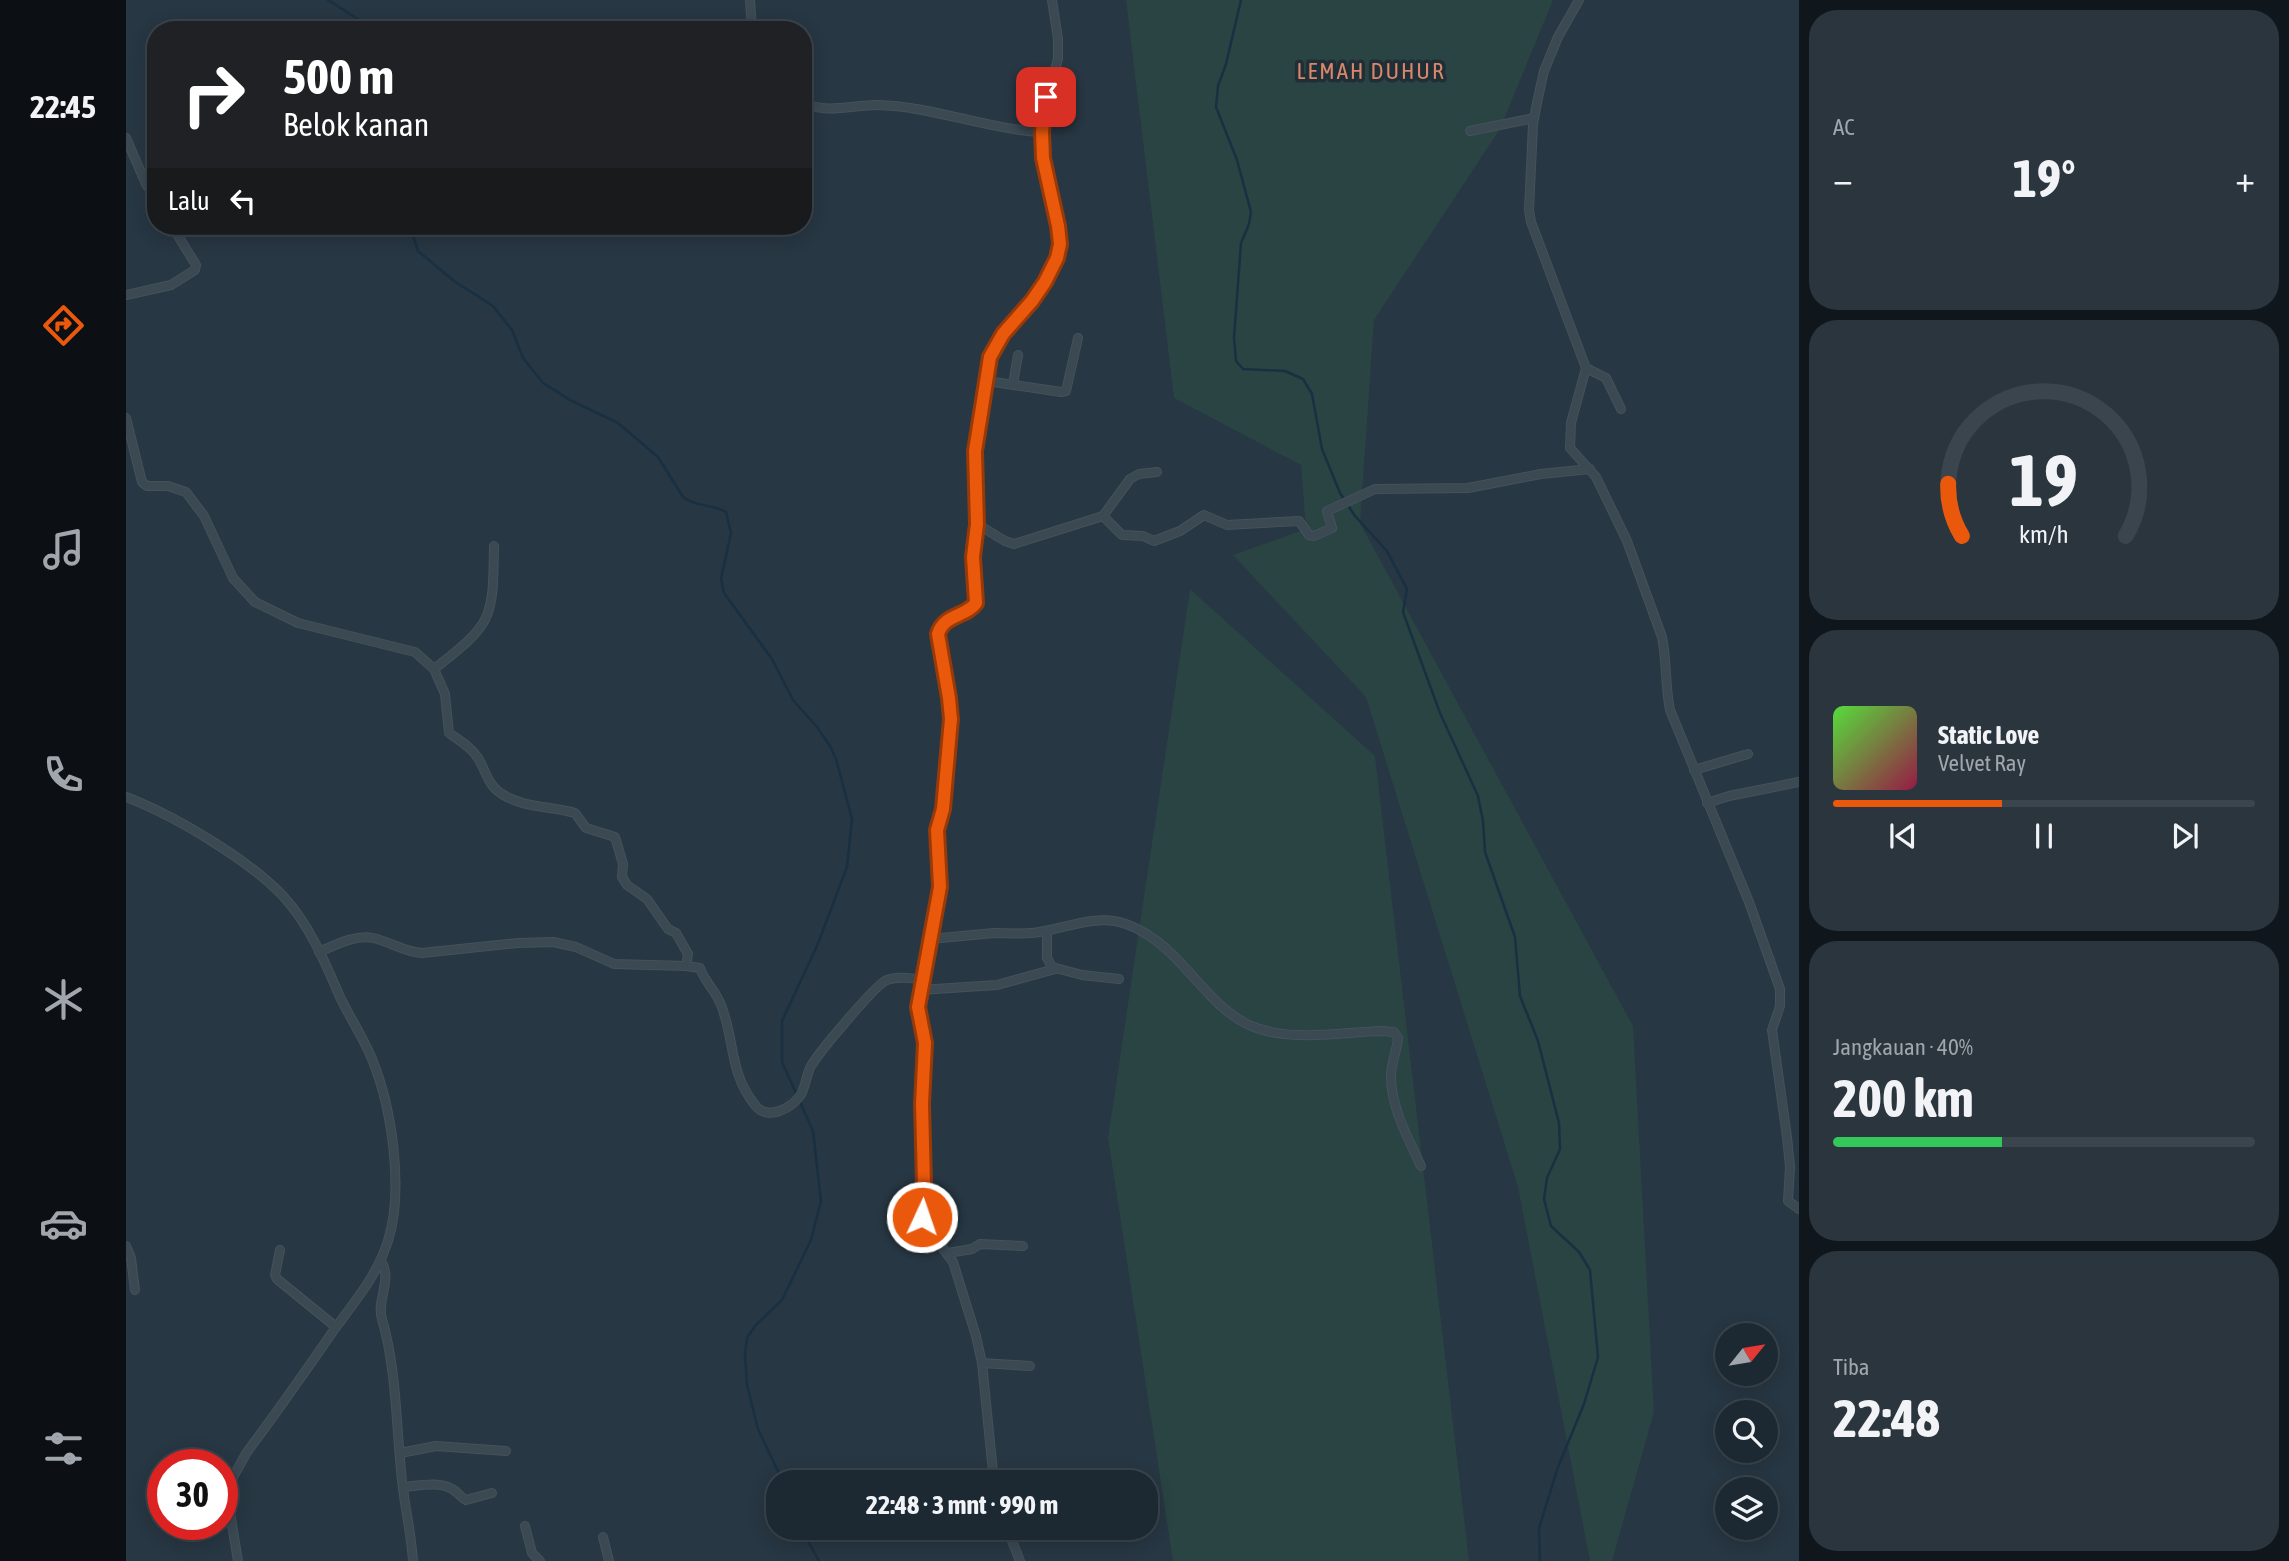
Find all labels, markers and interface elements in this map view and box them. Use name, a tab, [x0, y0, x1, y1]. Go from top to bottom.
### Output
text: 500 m	[283, 48, 394, 104]
icon: right	[168, 49, 259, 140]
district label: LEMAH DUHUR	[1297, 58, 1445, 84]
pin	[1016, 67, 1076, 127]
icon: arrive	[1027, 78, 1065, 116]
text: 22:45	[30, 88, 96, 125]
text: Belok kanan	[283, 106, 429, 143]
text: AC	[1833, 114, 1855, 140]
text: 19°	[2012, 148, 2076, 208]
text: −	[1833, 157, 1853, 200]
text: +	[2235, 157, 2255, 200]
icon: left	[224, 182, 262, 220]
text: Lalu	[168, 186, 210, 216]
icon: directions	[39, 301, 88, 350]
text: 19	[2010, 439, 2078, 522]
text: km/h	[2019, 520, 2069, 548]
icon: music	[39, 525, 88, 574]
text: Static Love	[1938, 720, 2039, 750]
icon: phone	[39, 750, 88, 799]
text: Velvet Ray	[1938, 750, 2026, 776]
icon: previous	[1884, 817, 1922, 855]
icon: pause	[2025, 817, 2063, 855]
icon: next	[2166, 817, 2204, 855]
icon: climate	[39, 975, 88, 1024]
text: Jangkauan · 40%	[1833, 1034, 1973, 1060]
text: 200 km	[1833, 1068, 1974, 1128]
position arrow	[885, 1180, 959, 1254]
icon: car	[39, 1199, 88, 1248]
north arrow	[1715, 1323, 1778, 1386]
map controls	[1715, 1323, 1778, 1540]
text: Tiba	[1833, 1354, 1870, 1380]
text: 22:48	[1833, 1388, 1940, 1448]
button: search	[1715, 1400, 1778, 1463]
icon: filters	[39, 1424, 88, 1473]
speed limit sign: 30	[147, 1449, 238, 1540]
button: layers	[1715, 1477, 1778, 1540]
text: 22:48 · 3 mnt · 990 m	[866, 1490, 1058, 1520]

